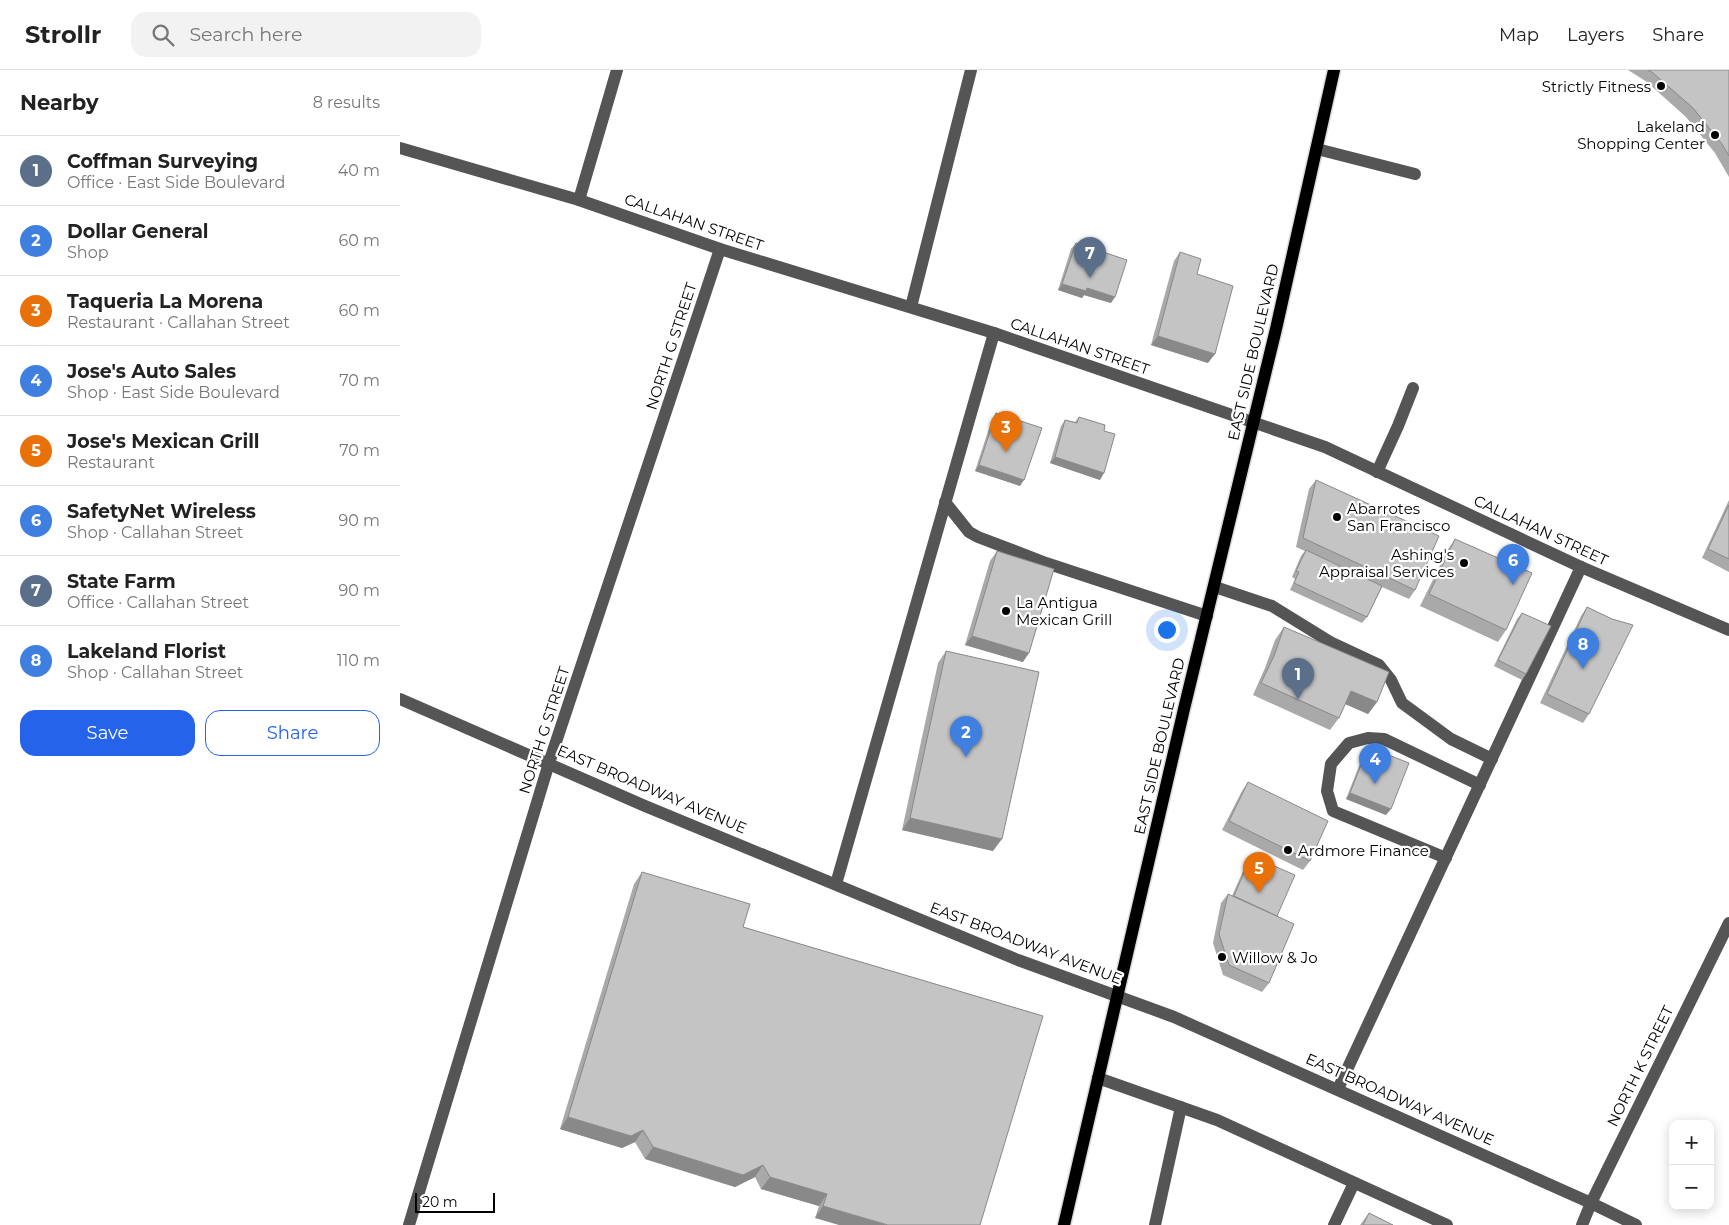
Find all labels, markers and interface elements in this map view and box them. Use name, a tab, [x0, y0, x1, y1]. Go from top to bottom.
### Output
search box	[131, 12, 481, 57]
text: Strollr	[25, 20, 101, 49]
icon: search	[149, 21, 177, 49]
text: Search here	[189, 23, 302, 46]
text: Map	[1499, 24, 1539, 46]
text: Layers	[1567, 24, 1624, 46]
text: Share	[1652, 24, 1704, 46]
place label: Strictly Fitness	[1542, 77, 1651, 96]
marker: Strictly Fitness	[1655, 80, 1667, 92]
text: Nearby	[20, 90, 99, 115]
text: 8 results	[313, 93, 380, 112]
place label: Lakeland Shopping Center	[1577, 117, 1705, 153]
marker: Lakeland Shopping Center	[1709, 129, 1721, 141]
text: Coffman Surveying	[67, 150, 258, 173]
text: 1	[33, 161, 39, 180]
text: 40 m	[338, 161, 380, 180]
text: Office · East Side Boulevard	[67, 173, 285, 192]
street label: CALLAHAN STREET	[622, 189, 766, 255]
text: Dollar General	[67, 220, 209, 243]
text: 2	[31, 231, 41, 250]
text: 60 m	[338, 231, 380, 250]
pin: 7	[1074, 237, 1106, 278]
text: Shop	[67, 243, 109, 262]
street label: EAST SIDE BOULEVARD	[1223, 262, 1283, 442]
street label: NORTH G STREET	[641, 279, 701, 412]
text: Taqueria La Morena	[67, 290, 263, 313]
text: 3	[31, 301, 41, 320]
text: 60 m	[338, 301, 380, 320]
text: Restaurant · Callahan Street	[67, 313, 290, 332]
street label: CALLAHAN STREET	[1008, 313, 1152, 379]
text: Jose's Auto Sales	[67, 360, 236, 383]
text: 4	[30, 371, 42, 390]
text: 70 m	[339, 371, 380, 390]
text: Shop · East Side Boulevard	[67, 383, 280, 402]
pin: 3	[990, 411, 1022, 452]
text: Jose's Mexican Grill	[67, 430, 260, 453]
text: 5	[31, 441, 41, 460]
text: 70 m	[339, 441, 380, 460]
text: Restaurant	[67, 453, 155, 472]
street label: CALLAHAN STREET	[1471, 491, 1611, 570]
place label: Abarrotes San Francisco	[1347, 499, 1450, 535]
text: SafetyNet Wireless	[67, 500, 256, 523]
text: 6	[31, 511, 41, 530]
text: 90 m	[338, 511, 380, 530]
marker: Abarrotes San Francisco	[1331, 511, 1343, 523]
text: Shop · Callahan Street	[67, 523, 243, 542]
pin: 6	[1497, 544, 1529, 585]
place label: Ashing's Appraisal Services	[1319, 545, 1454, 581]
marker: Ashing's Appraisal Services	[1458, 557, 1470, 569]
text: State Farm	[67, 570, 176, 593]
text: 7	[31, 581, 41, 600]
text: 90 m	[338, 581, 380, 600]
text: Office · Callahan Street	[67, 593, 249, 612]
place label: La Antigua Mexican Grill	[1016, 593, 1112, 629]
marker: La Antigua Mexican Grill	[1000, 605, 1012, 617]
your location	[1154, 617, 1180, 643]
pin: 8	[1567, 628, 1599, 669]
text: Lakeland Florist	[67, 640, 226, 663]
text: 8	[31, 651, 41, 670]
text: 110 m	[337, 651, 380, 670]
street label: EAST SIDE BOULEVARD	[1129, 656, 1189, 836]
pin: 1	[1282, 658, 1314, 699]
text: Shop · Callahan Street	[67, 663, 243, 682]
street label: NORTH G STREET	[514, 663, 574, 796]
button: Save	[20, 710, 195, 756]
button: Share	[205, 710, 380, 756]
pin: 2	[950, 716, 982, 757]
street label: EAST BROADWAY AVENUE	[554, 740, 750, 838]
pin: 4	[1359, 743, 1391, 784]
place label: Ardmore Finance	[1298, 841, 1429, 860]
marker: Ardmore Finance	[1282, 844, 1294, 856]
pin: 5	[1243, 852, 1275, 893]
street label: EAST BROADWAY AVENUE	[927, 898, 1125, 988]
place label: Willow & Jo	[1232, 948, 1318, 967]
marker: Willow & Jo	[1216, 951, 1228, 963]
street label: NORTH K STREET	[1603, 1002, 1678, 1129]
street label: EAST BROADWAY AVENUE	[1303, 1049, 1497, 1149]
map controls	[1669, 1120, 1714, 1210]
button: +	[1669, 1120, 1714, 1165]
button: −	[1669, 1165, 1714, 1210]
scale bar	[415, 1190, 495, 1213]
text: 20 m	[422, 1193, 458, 1211]

